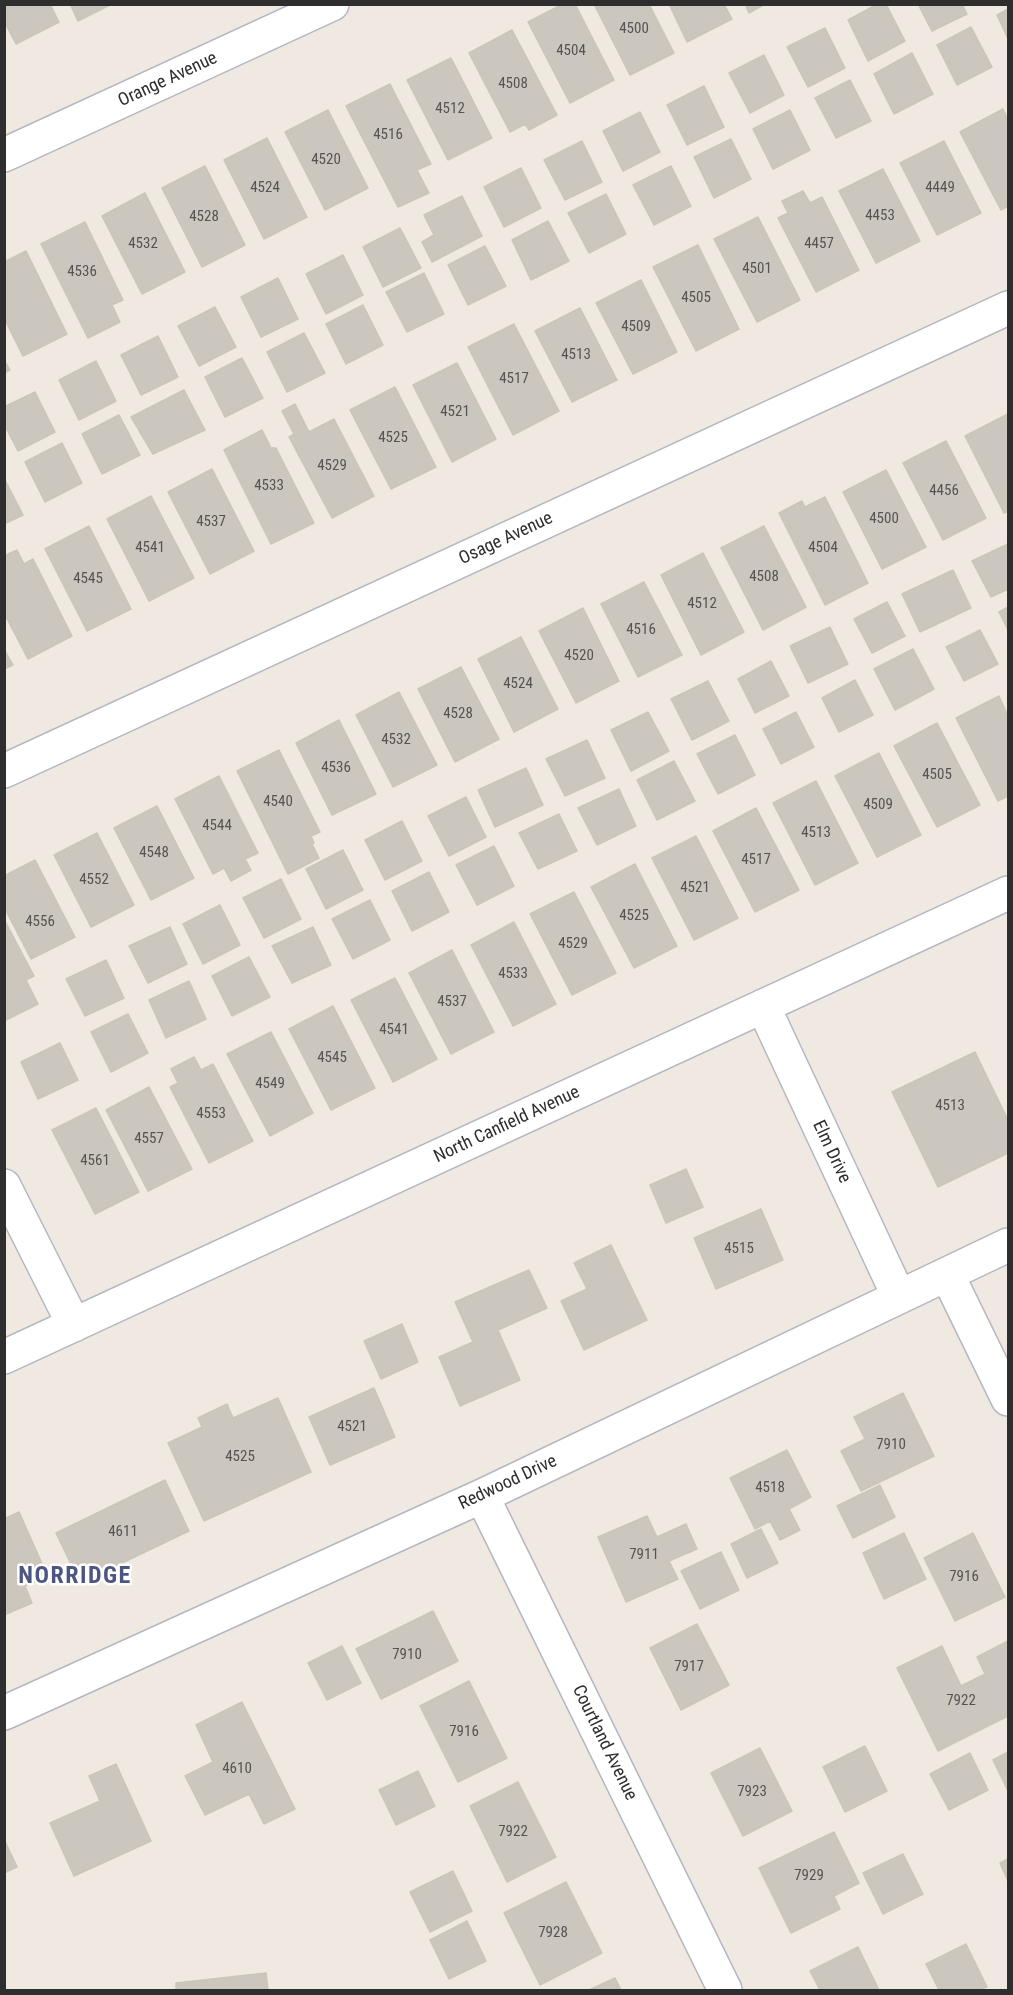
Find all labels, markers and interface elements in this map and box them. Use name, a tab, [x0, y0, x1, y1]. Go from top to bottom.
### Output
house number: 4500	[619, 20, 649, 38]
house number: 4504	[556, 42, 586, 60]
street label: Orange Avenue	[115, 48, 221, 112]
house number: 4508	[498, 75, 528, 93]
house number: 4512	[435, 100, 465, 118]
house number: 4516	[373, 126, 403, 144]
house number: 4520	[311, 151, 341, 169]
house number: 4524	[250, 179, 280, 197]
house number: 4449	[925, 179, 955, 197]
house number: 4453	[865, 207, 895, 225]
house number: 4528	[189, 208, 219, 226]
house number: 4532	[128, 235, 158, 253]
house number: 4457	[804, 235, 834, 253]
house number: 4501	[742, 260, 772, 278]
house number: 4536	[67, 263, 97, 281]
house number: 4505	[681, 289, 711, 307]
house number: 4509	[621, 318, 651, 336]
house number: 4513	[561, 346, 591, 364]
house number: 4517	[499, 370, 529, 388]
house number: 4521	[440, 403, 470, 421]
house number: 4525	[378, 429, 408, 447]
house number: 4529	[317, 457, 347, 475]
house number: 4533	[254, 477, 284, 495]
house number: 4456	[929, 482, 959, 500]
street label: Osage Avenue	[456, 508, 556, 570]
house number: 4500	[869, 510, 899, 528]
house number: 4537	[196, 513, 226, 531]
house number: 4541	[135, 539, 165, 557]
house number: 4504	[808, 539, 838, 557]
house number: 4508	[749, 568, 779, 586]
house number: 4545	[73, 570, 103, 588]
house number: 4512	[687, 595, 717, 613]
house number: 4516	[626, 621, 656, 639]
house number: 4520	[564, 647, 594, 665]
house number: 4524	[503, 675, 533, 693]
house number: 4528	[443, 705, 473, 723]
house number: 4532	[381, 731, 411, 749]
house number: 4536	[321, 759, 351, 777]
house number: 4505	[922, 766, 952, 784]
house number: 4540	[263, 793, 293, 811]
house number: 4509	[863, 796, 893, 814]
house number: 4544	[202, 817, 232, 835]
house number: 4513	[801, 824, 831, 842]
house number: 4548	[139, 844, 169, 862]
house number: 4517	[741, 851, 771, 869]
house number: 4552	[79, 871, 109, 889]
house number: 4521	[680, 879, 710, 897]
house number: 4525	[619, 907, 649, 925]
house number: 4556	[25, 913, 55, 931]
house number: 4529	[558, 935, 588, 953]
house number: 4533	[498, 965, 528, 983]
house number: 4537	[437, 993, 467, 1011]
house number: 4541	[379, 1021, 409, 1039]
house number: 4545	[317, 1049, 347, 1067]
house number: 4549	[255, 1075, 285, 1093]
street label: North Canfield Avenue	[431, 1082, 583, 1168]
house number: 4513	[935, 1097, 965, 1115]
house number: 4553	[196, 1105, 226, 1123]
street label: Elm Drive	[807, 1117, 855, 1187]
house number: 4557	[134, 1130, 164, 1148]
house number: 4561	[80, 1152, 110, 1170]
house number: 4515	[724, 1240, 754, 1258]
house number: 4521	[337, 1418, 367, 1436]
house number: 7910	[876, 1436, 906, 1454]
house number: 4525	[225, 1448, 255, 1466]
street label: Redwood Drive	[456, 1451, 560, 1515]
house number: 4518	[755, 1479, 785, 1497]
house number: 4611	[108, 1523, 138, 1541]
house number: 7911	[629, 1546, 659, 1564]
district label: NORRIDGE	[18, 1563, 132, 1591]
house number: 7916	[949, 1568, 979, 1586]
house number: 7910	[392, 1646, 422, 1664]
house number: 7917	[674, 1658, 704, 1676]
street label: Courtland Avenue	[567, 1682, 641, 1804]
house number: 7922	[946, 1692, 976, 1710]
house number: 7916	[449, 1723, 479, 1741]
house number: 4610	[222, 1760, 252, 1778]
house number: 7923	[737, 1783, 767, 1801]
house number: 7922	[498, 1823, 528, 1841]
house number: 7929	[794, 1867, 824, 1885]
house number: 7928	[538, 1924, 568, 1942]

